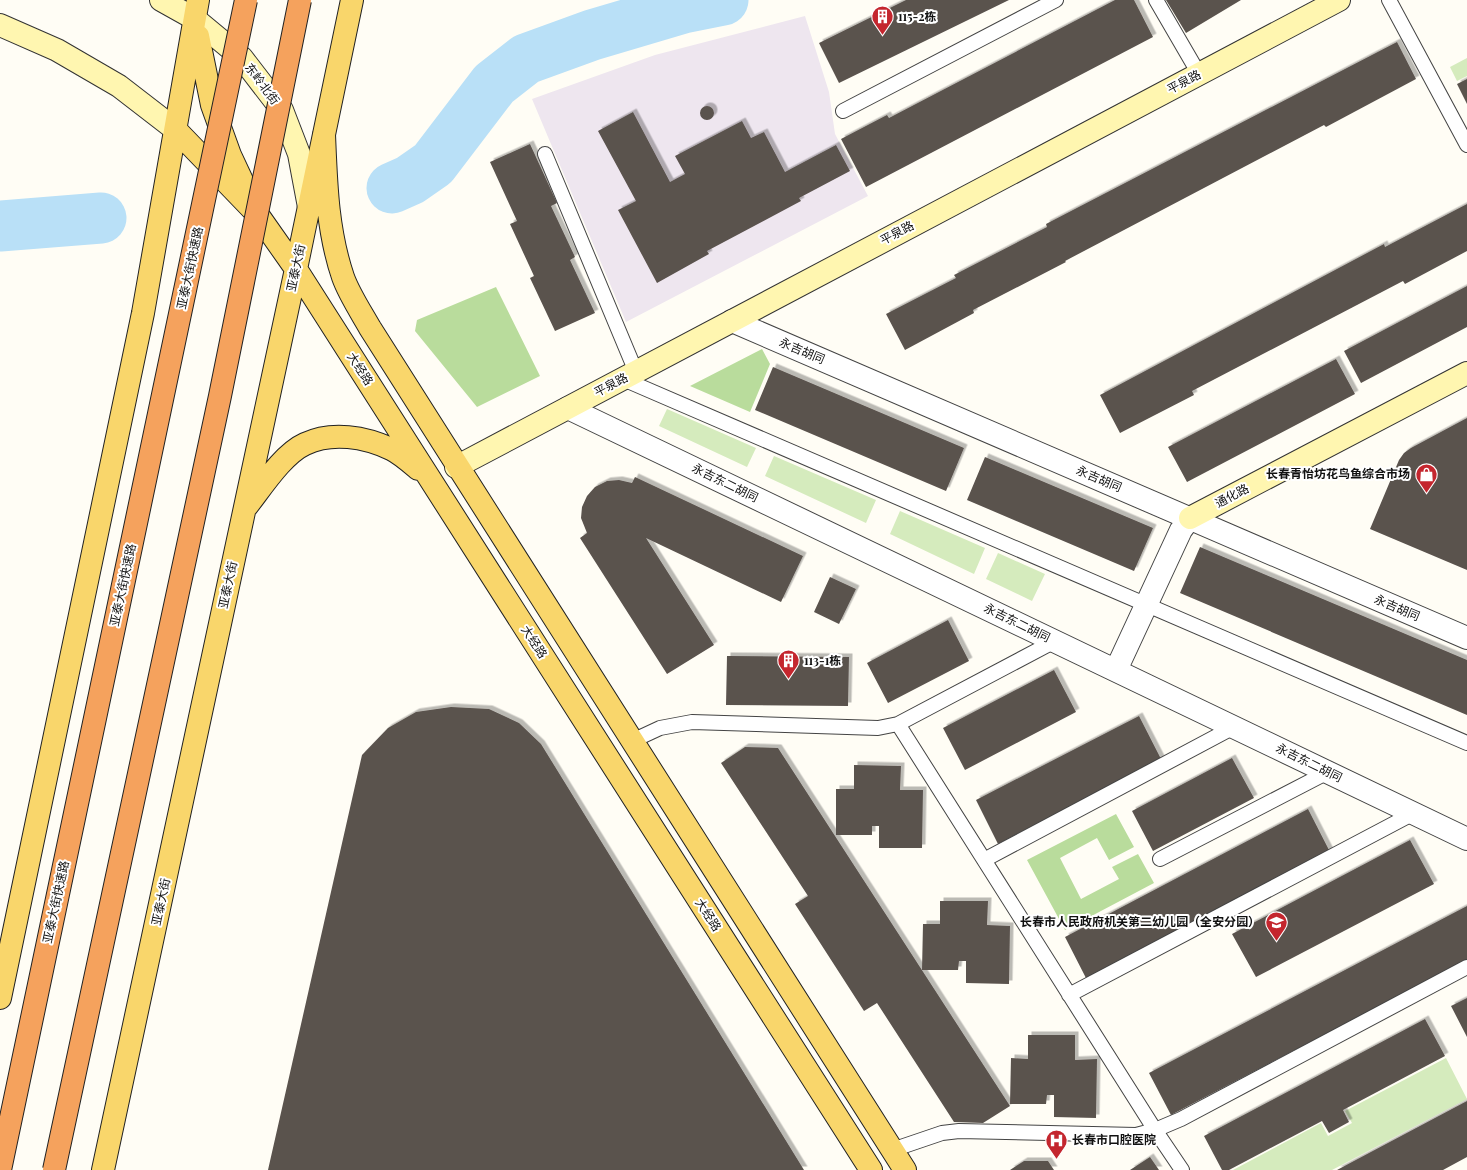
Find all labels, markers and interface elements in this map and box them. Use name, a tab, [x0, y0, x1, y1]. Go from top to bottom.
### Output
building icon: 115-2栋	[869, 4, 895, 37]
place label: 115-2栋	[898, 8, 937, 24]
street label: 东岭北街	[242, 59, 284, 107]
street label: 平泉路	[1164, 66, 1203, 97]
street label: 平泉路	[877, 217, 916, 248]
street label: 亚泰大街快速路	[172, 225, 206, 311]
street label: 亚泰大街	[282, 243, 308, 293]
street label: 永吉胡同	[777, 333, 828, 367]
street label: 大经路	[344, 349, 377, 388]
street label: 平泉路	[591, 369, 630, 400]
street label: 永吉东二胡同	[690, 459, 761, 505]
street label: 永吉胡同	[1074, 461, 1125, 495]
shop icon: 长春青怡坊花鸟鱼综合市场	[1413, 461, 1439, 494]
place label: 长春青怡坊花鸟鱼综合市场	[1266, 465, 1410, 481]
street label: 通化路	[1212, 480, 1251, 511]
street label: 亚泰大街快速路	[105, 542, 139, 628]
street label: 亚泰大街	[214, 560, 240, 610]
street label: 永吉胡同	[1372, 590, 1423, 624]
street label: 永吉东二胡同	[982, 599, 1053, 645]
street label: 大经路	[518, 622, 551, 661]
building icon: 113-1栋	[775, 648, 801, 681]
place label: 113-1栋	[804, 652, 841, 668]
street label: 永吉东二胡同	[1274, 739, 1345, 785]
street label: 亚泰大街快速路	[38, 859, 72, 945]
street label: 亚泰大街	[147, 877, 173, 927]
street label: 大经路	[692, 895, 725, 934]
school or university icon: 长春市人民政府机关第二幼儿园（全安分园）	[1263, 909, 1289, 942]
place label: 长春市人民政府机关第二幼儿园（全安分园）	[1020, 913, 1260, 929]
hospital icon: 长春市口腔医院	[1044, 1127, 1070, 1160]
place label: 长春市口腔医院	[1072, 1131, 1156, 1147]

